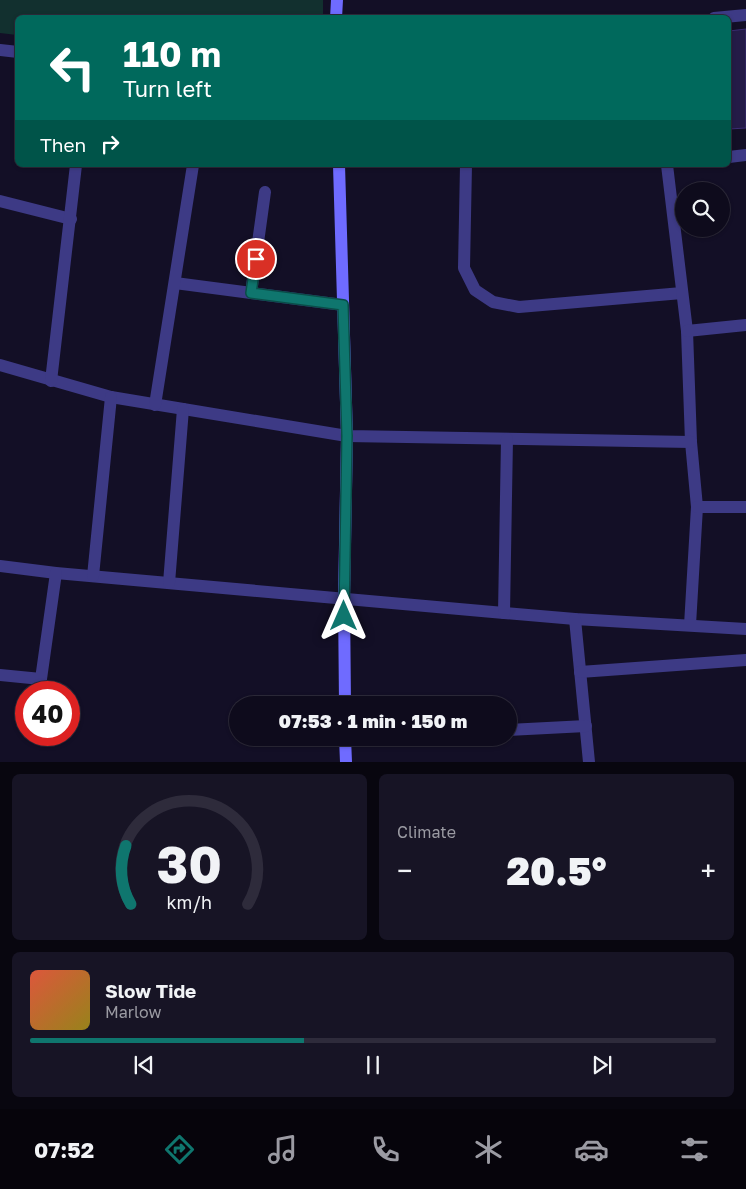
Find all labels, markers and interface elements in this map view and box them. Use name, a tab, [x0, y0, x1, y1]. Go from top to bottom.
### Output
text: 110 m	[123, 33, 221, 75]
icon: left	[40, 35, 105, 100]
text: Turn left	[123, 75, 212, 102]
icon: right	[96, 130, 124, 158]
text: Then	[40, 133, 86, 156]
map controls	[675, 182, 730, 237]
button: search	[675, 182, 730, 237]
pin	[235, 238, 277, 280]
icon: arrive	[242, 245, 270, 273]
position arrow	[317, 589, 369, 641]
speed limit sign: 40	[15, 681, 80, 746]
text: 07:53 · 1 min · 150 m	[279, 709, 467, 732]
text: Climate	[397, 822, 456, 842]
text: 30	[157, 832, 222, 894]
text: 20.5°	[507, 848, 606, 893]
text: −	[397, 854, 412, 887]
text: +	[701, 854, 716, 887]
text: km/h	[167, 891, 212, 913]
text: Slow Tide	[105, 979, 196, 1002]
text: Marlow	[105, 1002, 161, 1022]
icon: previous	[130, 1051, 158, 1079]
icon: pause	[359, 1051, 387, 1079]
icon: next	[588, 1051, 616, 1079]
icon: directions	[162, 1132, 197, 1167]
icon: music	[265, 1132, 300, 1167]
icon: phone	[368, 1132, 403, 1167]
icon: climate	[471, 1132, 506, 1167]
icon: car	[574, 1132, 609, 1167]
icon: filters	[677, 1132, 712, 1167]
text: 07:52	[34, 1136, 94, 1163]

